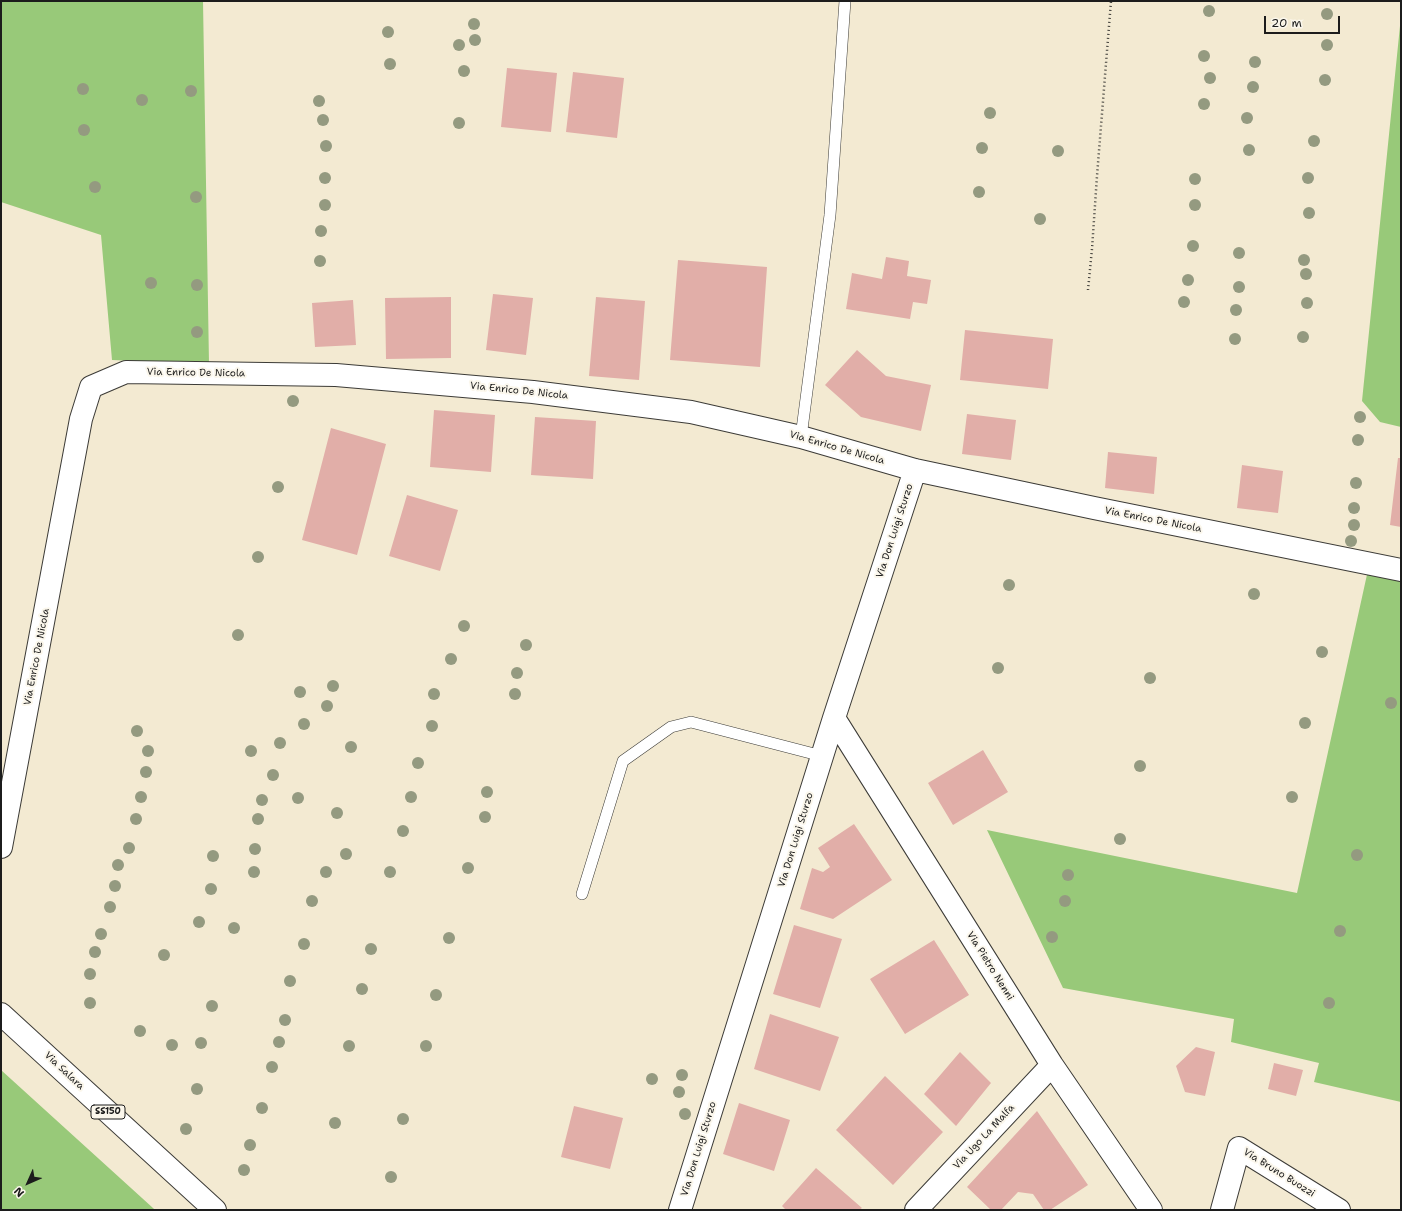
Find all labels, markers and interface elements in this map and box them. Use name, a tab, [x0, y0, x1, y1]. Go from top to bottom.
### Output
scale bar	[1266, 8, 1342, 34]
text: 20 m	[1271, 15, 1302, 31]
street label: Via Enrico De Nicola	[147, 366, 245, 380]
street label: Via Enrico De Nicola	[469, 380, 569, 402]
street label: Via Enrico De Nicola	[788, 429, 886, 467]
street label: Via Don Luigi Sturzo	[874, 482, 916, 580]
street label: Via Enrico De Nicola	[1104, 505, 1202, 535]
street label: Via Enrico De Nicola	[22, 608, 52, 706]
street label: Via Don Luigi Sturzo	[776, 791, 816, 889]
street label: Via Pietro Nenni	[964, 929, 1016, 1003]
street label: Via Salara	[42, 1050, 86, 1092]
street label: Via Don Luigi Sturzo	[679, 1100, 719, 1198]
street label: Via Ugo La Malfa	[951, 1102, 1017, 1172]
road number: SS150	[91, 1105, 125, 1119]
street label: Via Bruno Buozzi	[1241, 1146, 1317, 1200]
north arrow	[8, 1163, 48, 1203]
text: N	[11, 1183, 28, 1200]

